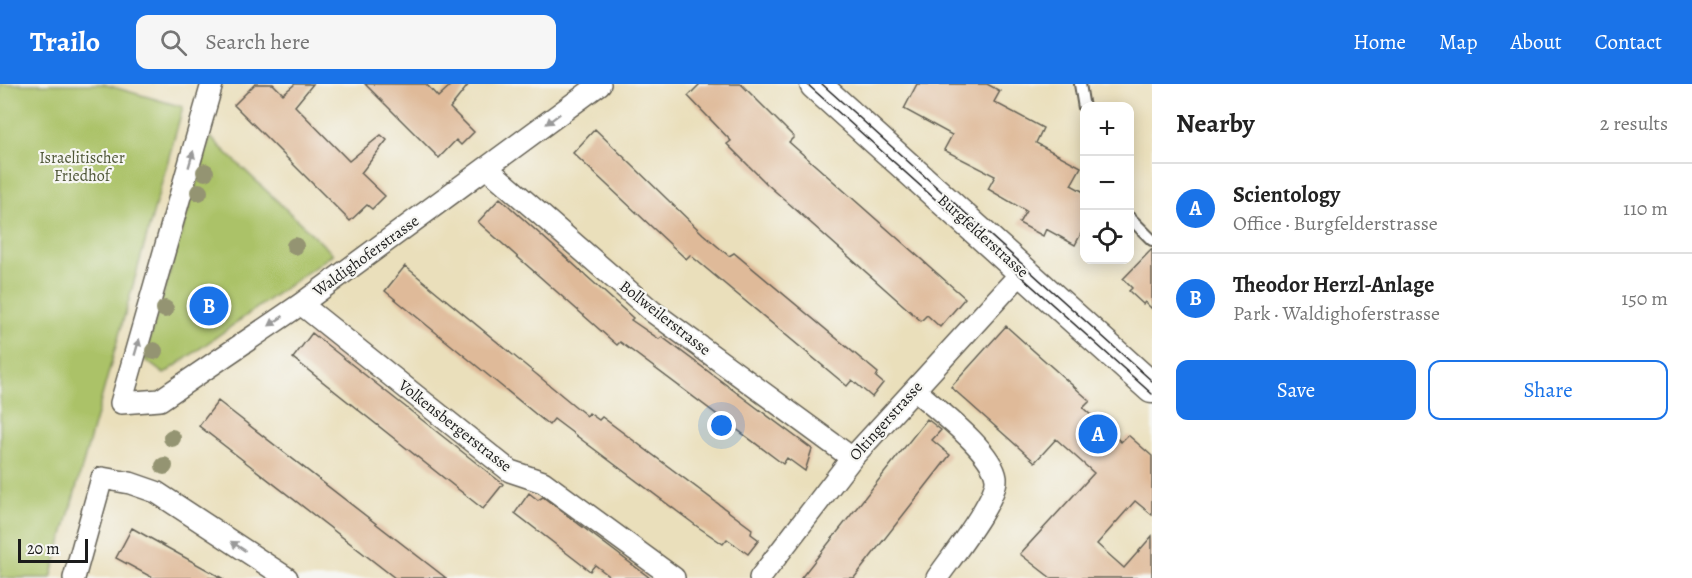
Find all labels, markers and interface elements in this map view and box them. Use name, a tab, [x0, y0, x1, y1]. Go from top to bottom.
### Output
search box	[136, 15, 556, 69]
text: Trailo	[30, 23, 100, 61]
icon: search	[157, 26, 190, 59]
text: Search here	[205, 27, 310, 57]
text: Home	[1353, 28, 1406, 56]
text: Map	[1439, 28, 1477, 56]
text: About	[1510, 28, 1562, 56]
text: Contact	[1595, 28, 1662, 56]
map controls	[1080, 102, 1134, 264]
button: +	[1080, 102, 1134, 156]
text: Nearby	[1176, 106, 1255, 141]
text: 2 results	[1600, 110, 1668, 137]
one-way arrow	[545, 113, 561, 125]
park label: Israelitischer Friedhof	[39, 147, 125, 187]
one-way arrow	[187, 150, 196, 168]
button: −	[1080, 156, 1134, 210]
text: Scientology	[1233, 180, 1340, 210]
street label: Burgfelderstrasse	[933, 189, 1033, 283]
text: A	[1189, 195, 1202, 222]
text: 110 m	[1623, 195, 1668, 222]
street label: Waldighoferstrasse	[308, 210, 423, 303]
button: locate	[1080, 210, 1134, 264]
text: Office · Burgfelderstrasse	[1233, 210, 1438, 237]
text: Theodor Herzl-Anlage	[1233, 270, 1434, 300]
street label: Bollweilerstrasse	[615, 275, 715, 361]
pin: B	[190, 284, 228, 328]
text: B	[1189, 285, 1202, 312]
text: 150 m	[1621, 285, 1668, 312]
text: Park · Waldighoferstrasse	[1233, 300, 1440, 327]
one-way arrow	[269, 315, 285, 327]
one-way arrow	[133, 338, 142, 356]
button: Save	[1176, 360, 1416, 420]
button: Share	[1428, 360, 1668, 420]
street label: Volkensbergerstrasse	[393, 374, 516, 477]
street label: Oltingerstrasse	[844, 376, 928, 466]
your location	[707, 411, 736, 440]
pin: A	[1078, 412, 1118, 456]
scale bar	[18, 536, 88, 564]
text: 20 m	[27, 538, 60, 560]
one-way arrow	[231, 540, 247, 552]

